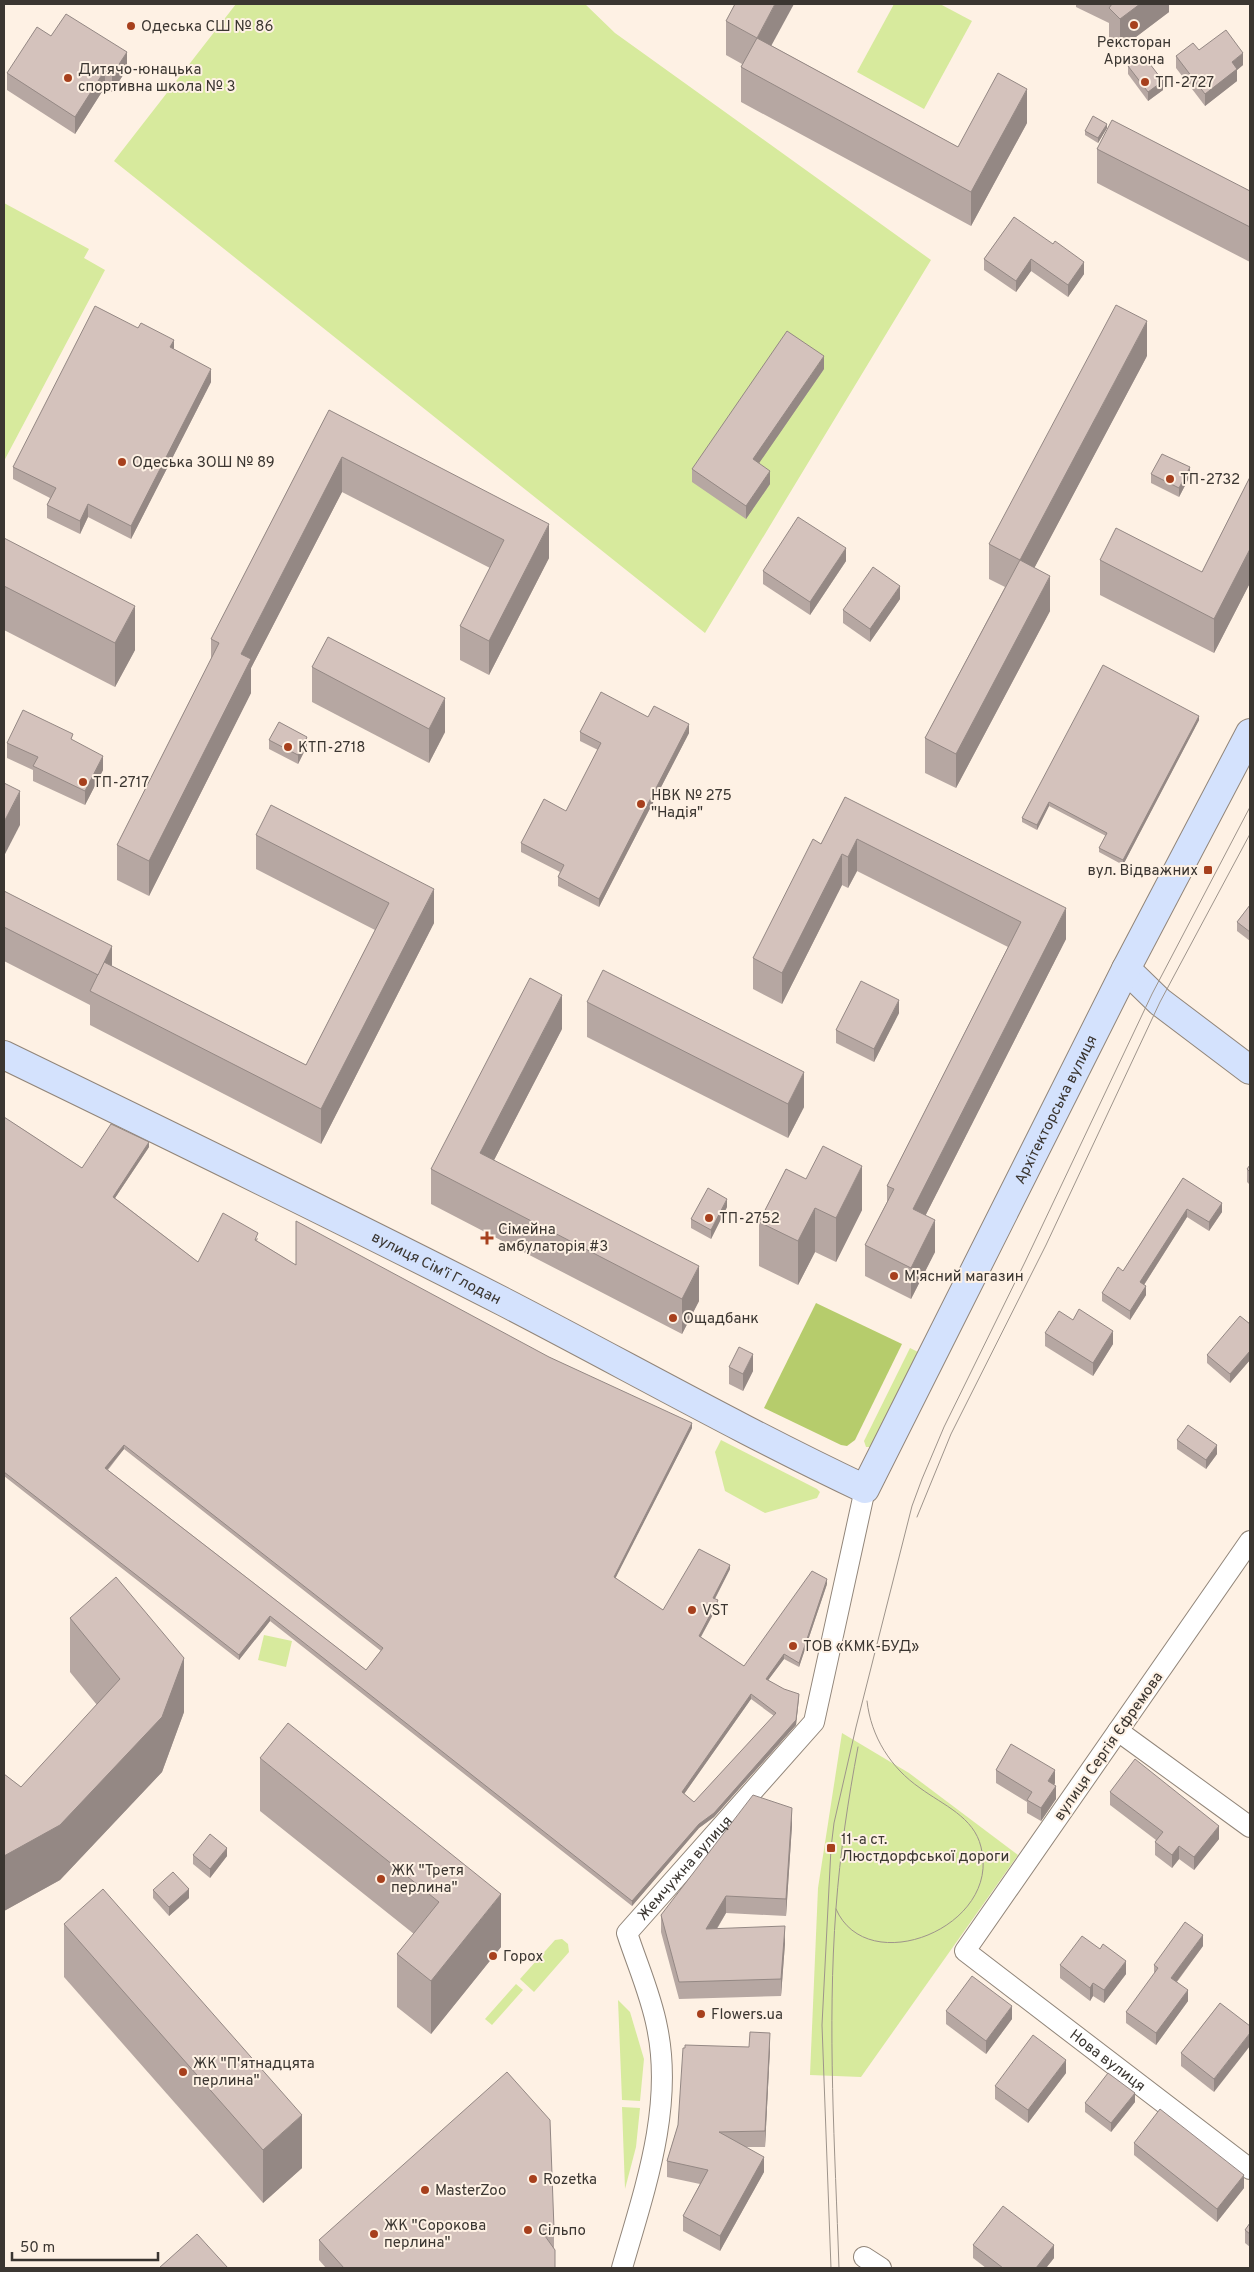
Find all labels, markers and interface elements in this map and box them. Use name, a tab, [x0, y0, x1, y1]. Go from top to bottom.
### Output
place label: Одеська СШ № 86	[141, 18, 273, 37]
marker: Рексторан Аризона	[1128, 19, 1140, 31]
marker: Одеська СШ № 86	[125, 20, 137, 32]
place label: Рексторан Аризона	[1097, 34, 1171, 70]
place label: Дитячо-юнацька спортивна школа № 3	[78, 61, 236, 97]
marker: Дитячо-юнацька спортивна школа № 3	[62, 72, 74, 84]
place label: ТП-2727	[1155, 74, 1214, 93]
marker: ТП-2727	[1139, 76, 1151, 88]
place label: Одеська ЗОШ № 89	[132, 454, 275, 473]
marker: Одеська ЗОШ № 89	[116, 456, 128, 468]
place label: ТП-2732	[1180, 471, 1240, 490]
marker: ТП-2732	[1164, 473, 1176, 485]
place label: КТП-2718	[298, 739, 365, 758]
marker: КТП-2718	[282, 741, 294, 753]
place label: ТП-2717	[93, 774, 149, 793]
marker: ТП-2717	[77, 776, 89, 788]
place label: НВК № 275 "Надія"	[651, 787, 732, 823]
marker: НВК № 275 "Надія"	[635, 798, 647, 810]
place label: вул. Відважних	[1087, 862, 1198, 881]
marker: вул. Відважних	[1202, 864, 1214, 876]
street label: Архітекторська вулиця	[1011, 1032, 1102, 1188]
place label: ТП-2752	[719, 1210, 780, 1229]
marker: ТП-2752	[703, 1212, 715, 1224]
place label: Сімейна амбулаторія #3	[498, 1221, 608, 1257]
street label: вулиця Сім'ї Глодан	[368, 1228, 504, 1310]
marker: Сімейна амбулаторія #3	[480, 1231, 494, 1245]
place label: М'ясний магазин	[904, 1268, 1024, 1287]
marker: М'ясний магазин	[888, 1270, 900, 1282]
place label: Ощадбанк	[683, 1310, 759, 1329]
marker: Ощадбанк	[667, 1312, 679, 1324]
place label: VST	[702, 1602, 729, 1621]
marker: VST	[686, 1604, 698, 1616]
place label: ТОВ «КМК-БУД»	[803, 1638, 919, 1657]
marker: ТОВ «КМК-БУД»	[787, 1640, 799, 1652]
street label: вулиця Сергія Єфремова	[1051, 1669, 1168, 1825]
street label: Жемчужна вулиця	[634, 1812, 737, 1925]
place label: 11-а ст. Люстдорфської дороги	[841, 1831, 1009, 1867]
marker: 11-а ст. Люстдорфської дороги	[825, 1842, 837, 1854]
place label: ЖК "Третя перлина"	[391, 1862, 464, 1898]
marker: ЖК "Третя перлина"	[375, 1873, 387, 1885]
place label: Горох	[503, 1948, 543, 1967]
marker: Горох	[487, 1950, 499, 1962]
place label: Flowers.ua	[711, 2006, 783, 2025]
marker: Flowers.ua	[695, 2008, 707, 2020]
street label: Нова вулиця	[1065, 2026, 1149, 2096]
place label: ЖК "П'ятнадцята перлина"	[193, 2055, 315, 2091]
marker: ЖК "П'ятнадцята перлина"	[177, 2066, 189, 2078]
place label: Rozetka	[543, 2171, 597, 2190]
marker: Rozetka	[527, 2173, 539, 2185]
place label: MasterZoo	[435, 2182, 506, 2201]
marker: MasterZoo	[419, 2184, 431, 2196]
place label: ЖК "Сорокова перлина"	[384, 2217, 486, 2253]
place label: Сільпо	[538, 2222, 586, 2241]
marker: Сільпо	[522, 2224, 534, 2236]
marker: ЖК "Сорокова перлина"	[368, 2228, 380, 2240]
scale bar	[12, 2230, 159, 2262]
text: 50 m	[20, 2239, 55, 2258]

